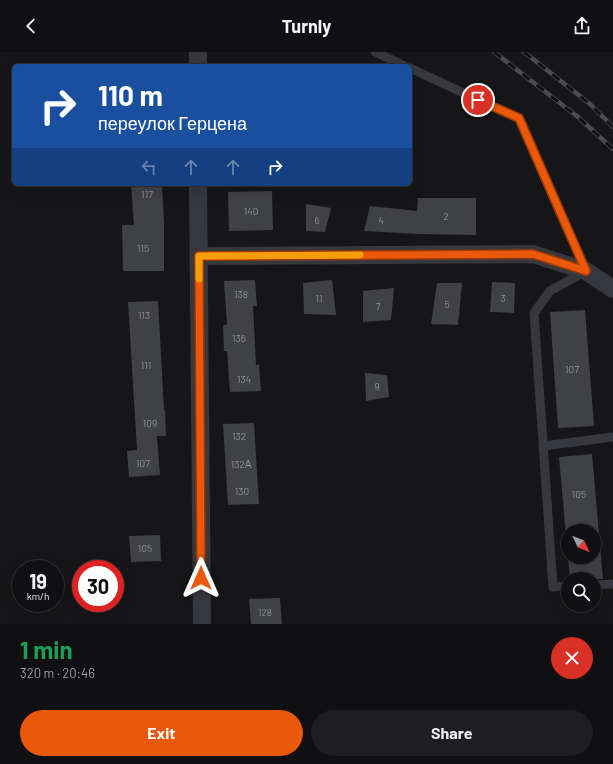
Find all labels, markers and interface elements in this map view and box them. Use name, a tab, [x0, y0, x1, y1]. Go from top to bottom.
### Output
icon: back	[20, 15, 42, 37]
text: Turnly	[282, 15, 331, 37]
icon: share	[571, 15, 593, 37]
text: 110 m	[98, 78, 163, 112]
icon: right	[32, 80, 84, 132]
pin	[461, 83, 495, 117]
icon: arrive	[467, 89, 489, 111]
text: переулок Герцена	[98, 112, 247, 134]
icon: left	[138, 156, 160, 178]
icon: ahead	[180, 156, 202, 178]
icon: ahead	[222, 156, 244, 178]
icon: right	[264, 156, 286, 178]
house number: 117	[141, 188, 153, 200]
house number: 140	[244, 205, 258, 217]
house number: 2	[443, 210, 449, 222]
house number: 6	[314, 214, 320, 226]
house number: 4	[378, 214, 384, 226]
house number: 115	[137, 242, 149, 254]
house number: 138	[234, 288, 248, 300]
house number: 11	[315, 292, 323, 304]
house number: 3	[500, 292, 506, 304]
house number: 5	[444, 298, 450, 310]
house number: 7	[376, 300, 381, 312]
house number: 113	[138, 309, 150, 321]
house number: 136	[232, 332, 246, 344]
house number: 111	[141, 359, 151, 371]
house number: 107	[565, 363, 579, 375]
house number: 134	[237, 373, 251, 385]
house number: 9	[374, 380, 380, 392]
house number: 109	[143, 417, 157, 429]
house number: 132	[232, 430, 246, 442]
house number: 107	[136, 457, 150, 469]
house number: 132А	[231, 458, 252, 470]
house number: 130	[235, 485, 249, 497]
house number: 105	[572, 488, 586, 500]
north arrow	[561, 524, 601, 564]
map controls	[561, 524, 601, 612]
house number: 105	[138, 542, 152, 554]
position arrow	[180, 557, 222, 599]
speed limit sign: 30	[72, 560, 124, 612]
text: 19	[29, 569, 47, 593]
button: search	[561, 572, 601, 612]
text: km/h	[27, 590, 49, 602]
house number: 128	[258, 606, 272, 618]
text: 1 min	[20, 635, 73, 664]
button: close	[551, 637, 593, 679]
text: 320 m · 20:46	[20, 665, 95, 681]
button: Exit	[20, 710, 303, 756]
button: Share	[311, 710, 593, 756]

